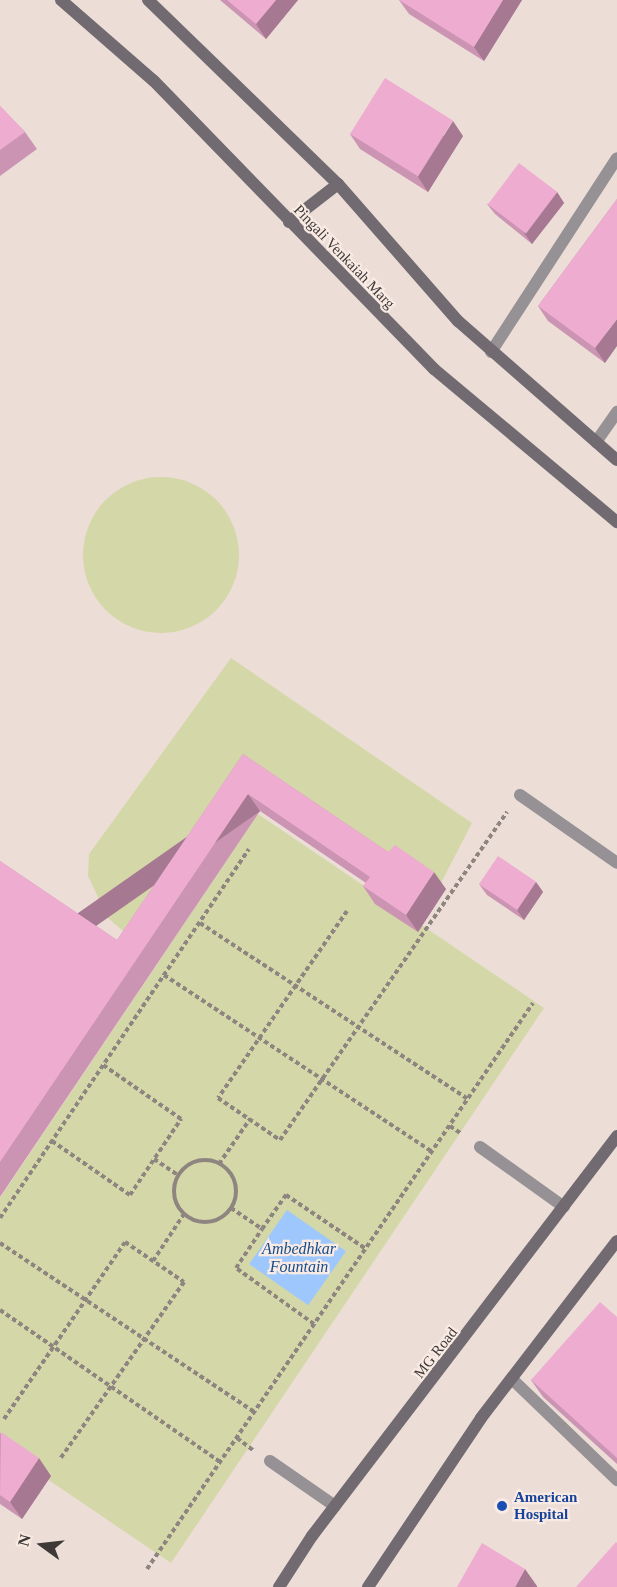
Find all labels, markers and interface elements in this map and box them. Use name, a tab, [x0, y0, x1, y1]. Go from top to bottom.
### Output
street label: Pingali Venkaiah Marg	[290, 201, 398, 313]
water label: Ambedhkar Fountain	[262, 1239, 336, 1277]
street label: MG Road	[411, 1324, 461, 1382]
place label: American Hospital	[514, 1488, 577, 1523]
marker: American Hospital	[495, 1499, 509, 1513]
north arrow	[12, 1515, 72, 1575]
text: N	[14, 1532, 34, 1548]

